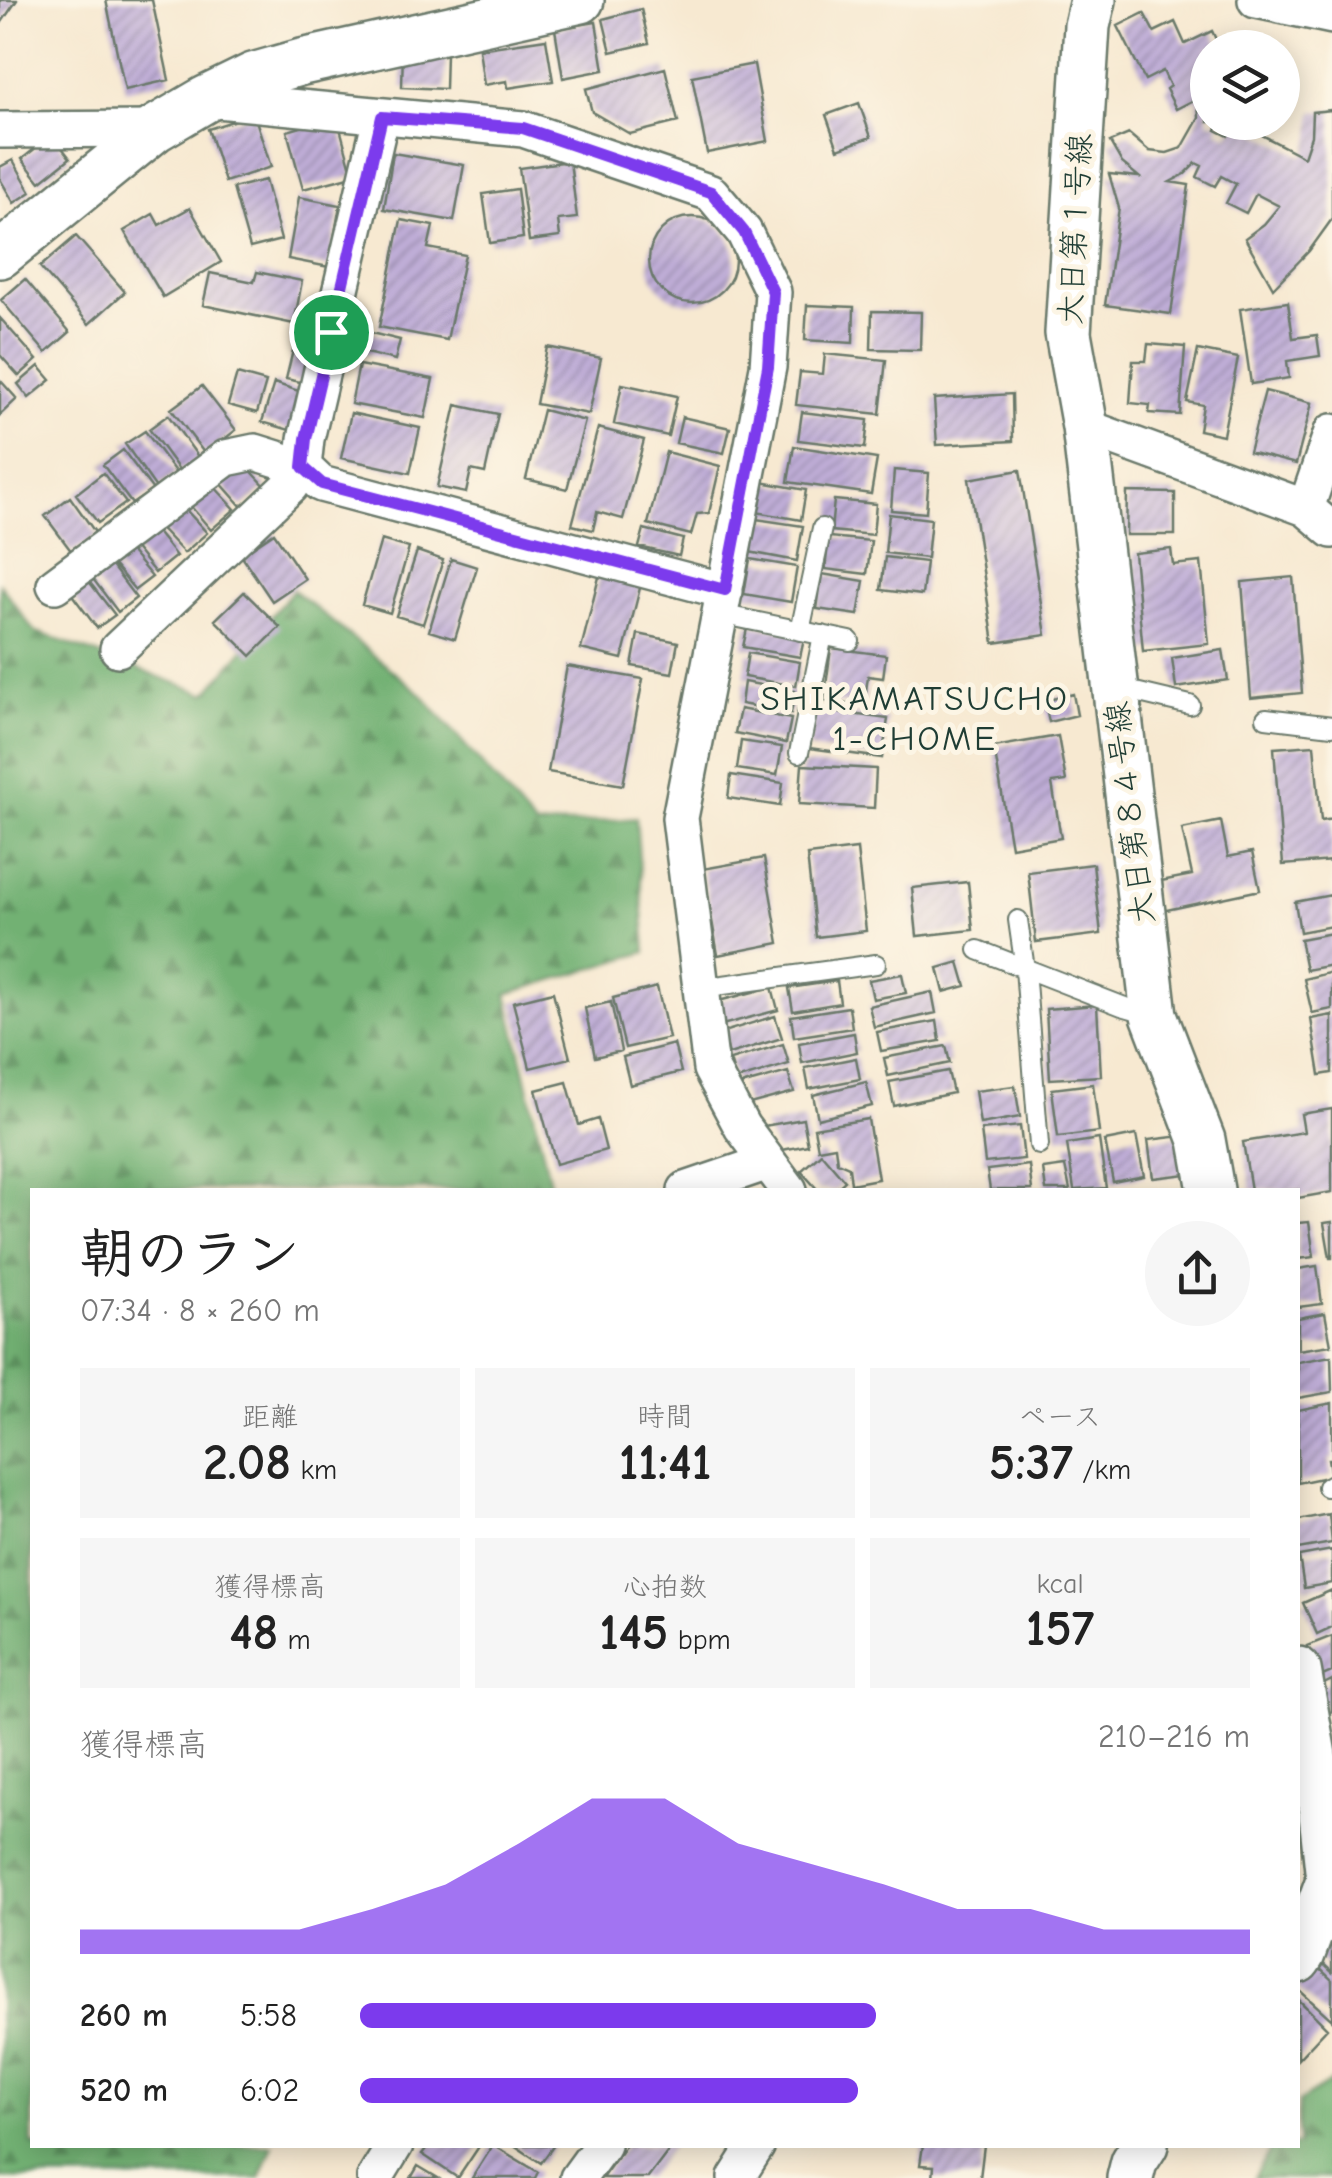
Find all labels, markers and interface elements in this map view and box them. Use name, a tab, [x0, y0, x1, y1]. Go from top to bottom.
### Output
map controls	[1190, 30, 1300, 140]
button: layers	[1190, 30, 1300, 140]
street label: 大日第１号線	[1052, 132, 1098, 326]
pin	[289, 290, 374, 375]
icon: arrive	[304, 305, 359, 360]
district label: SHIKAMATSUCHO 1-CHOME	[761, 678, 1069, 759]
street label: 大日第８４号線	[1098, 700, 1162, 926]
button: share	[1145, 1221, 1250, 1326]
text: 朝のラン	[80, 1222, 300, 1286]
text: 07:34 · 8 × 260 m	[80, 1292, 320, 1329]
text: 距離	[242, 1401, 298, 1433]
text: 時間	[637, 1401, 693, 1433]
text: ペース	[1019, 1401, 1101, 1433]
text: 2.08	[203, 1434, 291, 1492]
text: 11:41	[619, 1434, 711, 1492]
text: 5:37	[989, 1434, 1073, 1492]
text: km	[291, 1454, 337, 1486]
text: /km	[1073, 1454, 1131, 1486]
text: kcal	[1036, 1568, 1084, 1600]
text: 獲得標高	[214, 1571, 326, 1603]
text: 心拍数	[623, 1571, 707, 1603]
text: 157	[1026, 1600, 1094, 1658]
text: 48	[229, 1604, 278, 1662]
text: 145	[599, 1604, 668, 1662]
text: m	[278, 1624, 311, 1656]
text: bpm	[668, 1624, 731, 1656]
text: 210–216 m	[1098, 1718, 1250, 1755]
text: 獲得標高	[80, 1726, 208, 1763]
text: 260 m	[80, 1997, 168, 2034]
text: 5:58	[240, 1997, 297, 2034]
text: 520 m	[80, 2072, 168, 2109]
text: 6:02	[240, 2072, 299, 2109]

